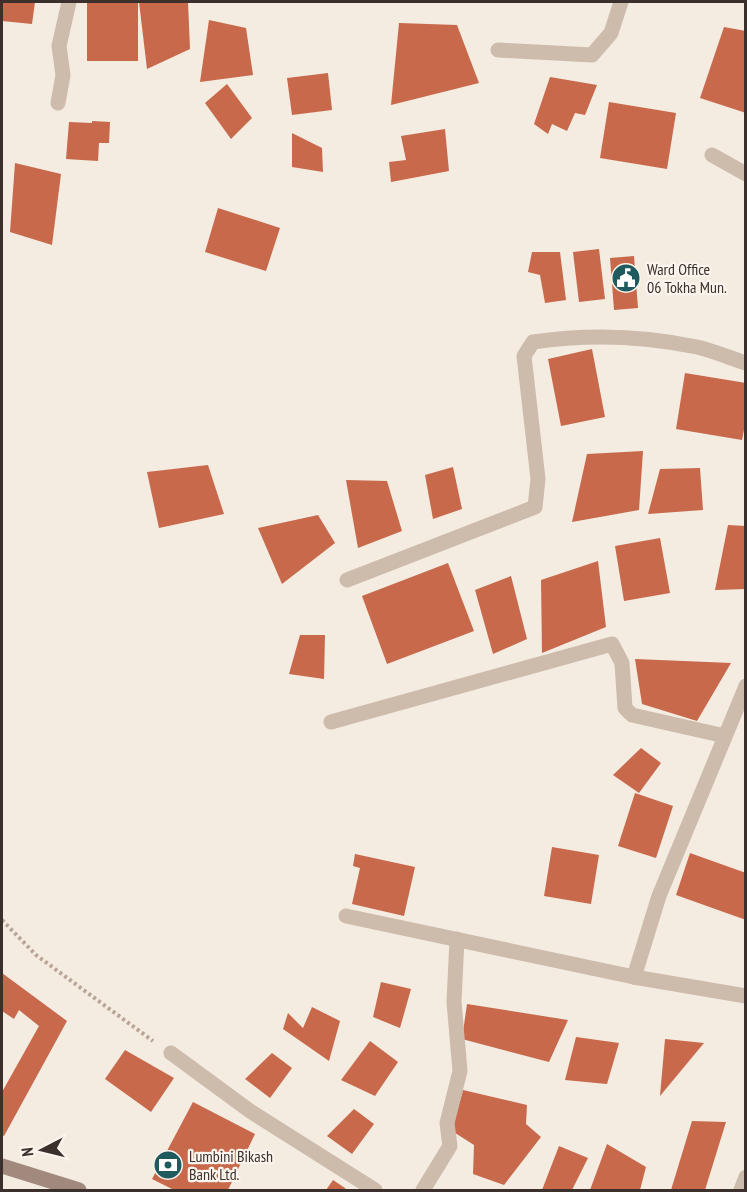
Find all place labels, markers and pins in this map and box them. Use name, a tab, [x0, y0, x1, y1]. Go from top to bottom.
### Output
place label: Ward Office 06 Tokha Mun.	[647, 259, 727, 297]
public building icon: Ward Office 06 Tokha Mun.	[610, 262, 642, 294]
place label: Lumbini Bikash Bank Ltd.	[189, 1146, 273, 1184]
bank icon: Lumbini Bikash Bank Ltd.	[152, 1149, 184, 1181]

